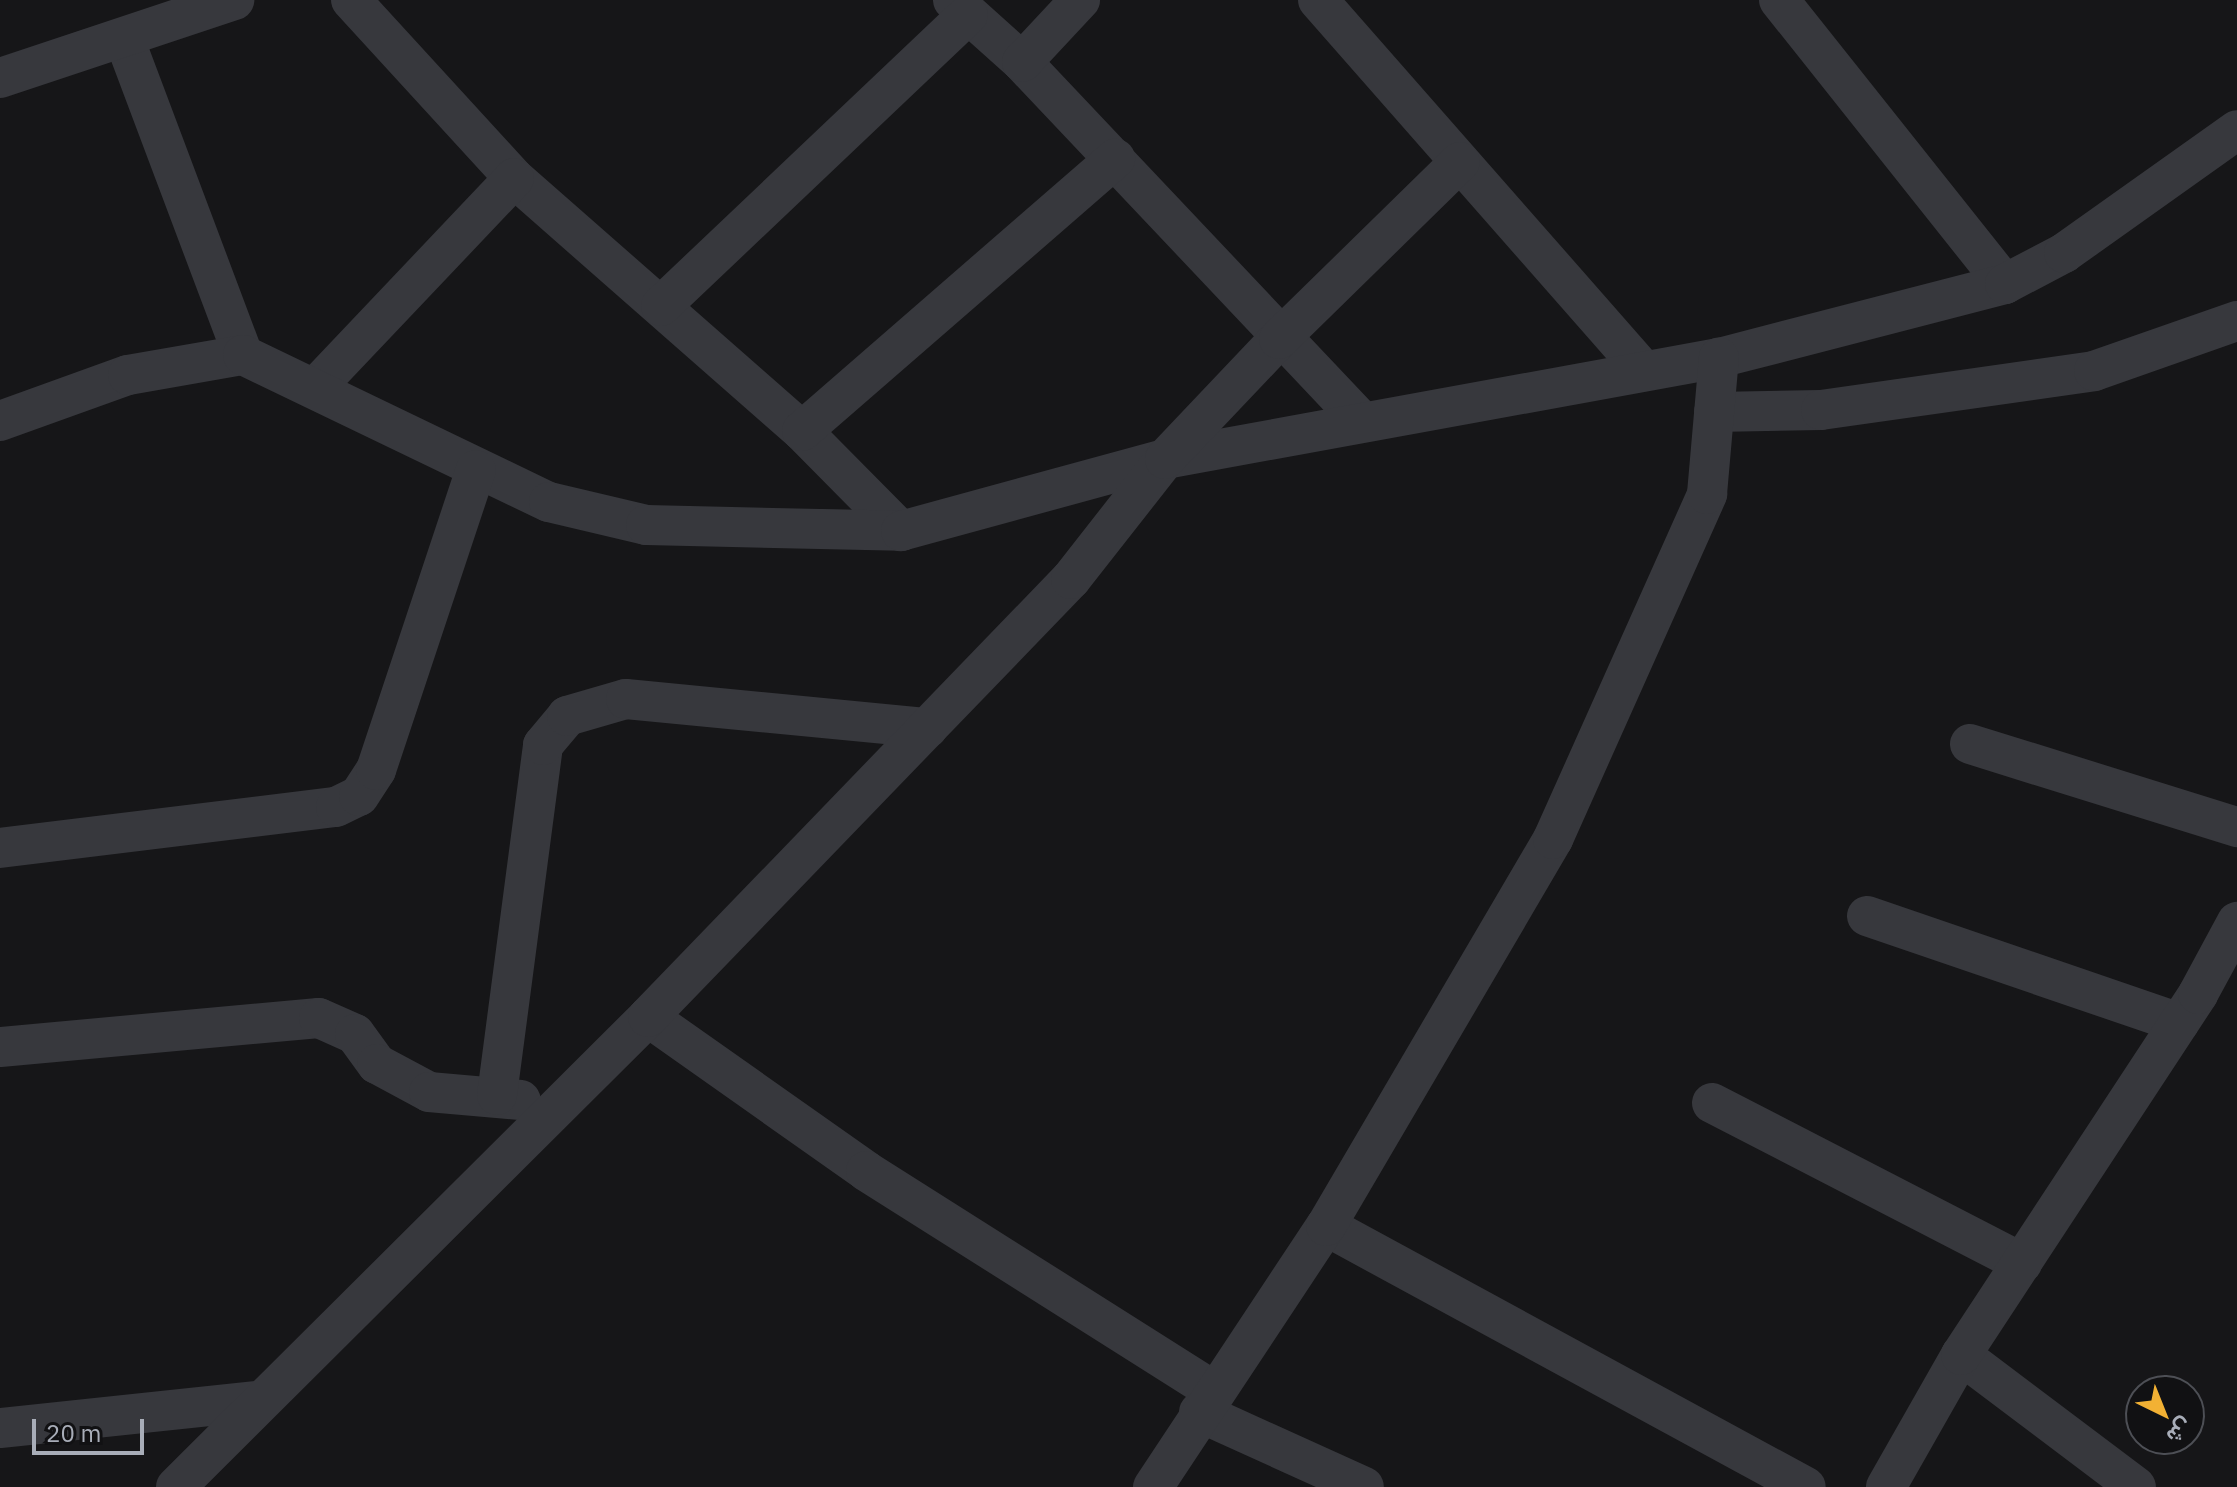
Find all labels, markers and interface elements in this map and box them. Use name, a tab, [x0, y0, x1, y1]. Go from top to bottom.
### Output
north arrow	[2125, 1375, 2205, 1455]
scale bar	[36, 1403, 148, 1453]
text: ش	[2161, 1412, 2200, 1451]
text: 20 m	[46, 1417, 101, 1449]

